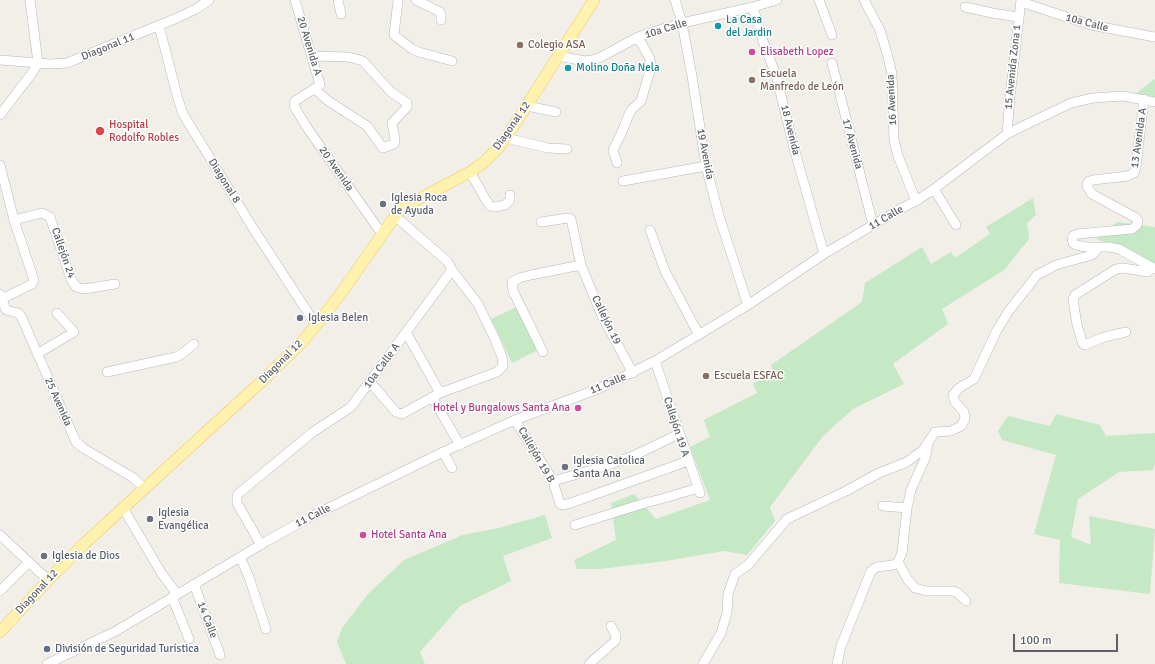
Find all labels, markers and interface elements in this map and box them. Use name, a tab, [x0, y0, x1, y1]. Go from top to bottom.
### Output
street label: 10a Calle	[1064, 11, 1110, 35]
place label: La Casa del Jardin	[726, 13, 772, 39]
street label: 20 Avenida A	[294, 15, 324, 77]
street label: 10a Calle	[643, 16, 689, 42]
marker: La Casa del Jardin	[713, 21, 723, 31]
street label: 15 Avenida Zona 1	[1002, 24, 1024, 110]
street label: Diagonal 11	[79, 30, 137, 64]
place label: Colegio ASA	[528, 38, 585, 52]
marker: Colegio ASA	[515, 40, 525, 50]
place label: Elisabeth Lopez	[760, 45, 834, 59]
marker: Elisabeth Lopez	[747, 47, 757, 57]
place label: Molino Doña Nela	[576, 61, 660, 75]
marker: Molino Doña Nela	[563, 63, 573, 73]
place label: Escuela Manfredo de León	[760, 67, 844, 93]
street label: 16 Avenida	[884, 74, 900, 126]
marker: Escuela Manfredo de León	[747, 75, 757, 85]
street label: Diagonal 12	[490, 99, 534, 153]
street label: 18 Avenida	[777, 103, 803, 157]
street label: 13 Avenida A	[1128, 107, 1150, 169]
street label: 17 Avenida	[839, 117, 865, 171]
place label: Hospital Rodolfo Robles	[109, 118, 179, 144]
marker: Hospital Rodolfo Robles	[94, 125, 106, 137]
street label: 19 Avenida	[694, 127, 716, 181]
street label: 20 Avenida	[316, 144, 356, 194]
street label: Diagonal 8	[205, 156, 243, 206]
place label: Iglesia Roca de Ayuda	[391, 191, 447, 217]
marker: Iglesia Roca de Ayuda	[378, 199, 388, 209]
street label: 11 Calle	[866, 203, 906, 233]
street label: Callejón 24	[48, 226, 78, 280]
street label: Callejón 19	[588, 293, 624, 347]
place label: Iglesia Belen	[308, 311, 368, 325]
marker: Iglesia Belen	[295, 313, 305, 323]
street label: Diagonal 12	[256, 337, 306, 387]
street label: 10a Calle A	[361, 341, 403, 391]
place label: Escuela ESFAC	[714, 369, 784, 383]
street label: 11 Calle	[588, 370, 628, 398]
marker: Escuela ESFAC	[701, 371, 711, 381]
street label: 25 Avenida	[41, 376, 75, 428]
street label: Callejón 19 A	[660, 395, 692, 459]
place label: Hotel y Bungalows Santa Ana	[433, 401, 570, 415]
marker: Hotel y Bungalows Santa Ana	[573, 403, 583, 413]
street label: Callejón 19 B	[515, 425, 557, 485]
place label: Iglesia Catolica Santa Ana	[573, 454, 645, 480]
marker: Iglesia Catolica Santa Ana	[560, 462, 570, 472]
street label: 11 Calle	[293, 501, 333, 531]
place label: Iglesia Evangélica	[158, 506, 209, 532]
marker: Iglesia Evangélica	[145, 514, 155, 524]
place label: Hotel Santa Ana	[371, 528, 447, 542]
marker: Hotel Santa Ana	[358, 530, 368, 540]
place label: Iglesia de Dios	[52, 549, 120, 563]
marker: Iglesia de Dios	[39, 551, 49, 561]
street label: Diagonal 12	[13, 567, 61, 617]
street label: 14 Calle	[194, 600, 220, 640]
scale bar	[1015, 626, 1120, 652]
text: 100 m	[1020, 633, 1052, 648]
place label: División de Seguridad Turística	[55, 642, 199, 656]
marker: División de Seguridad Turística	[42, 644, 52, 654]

